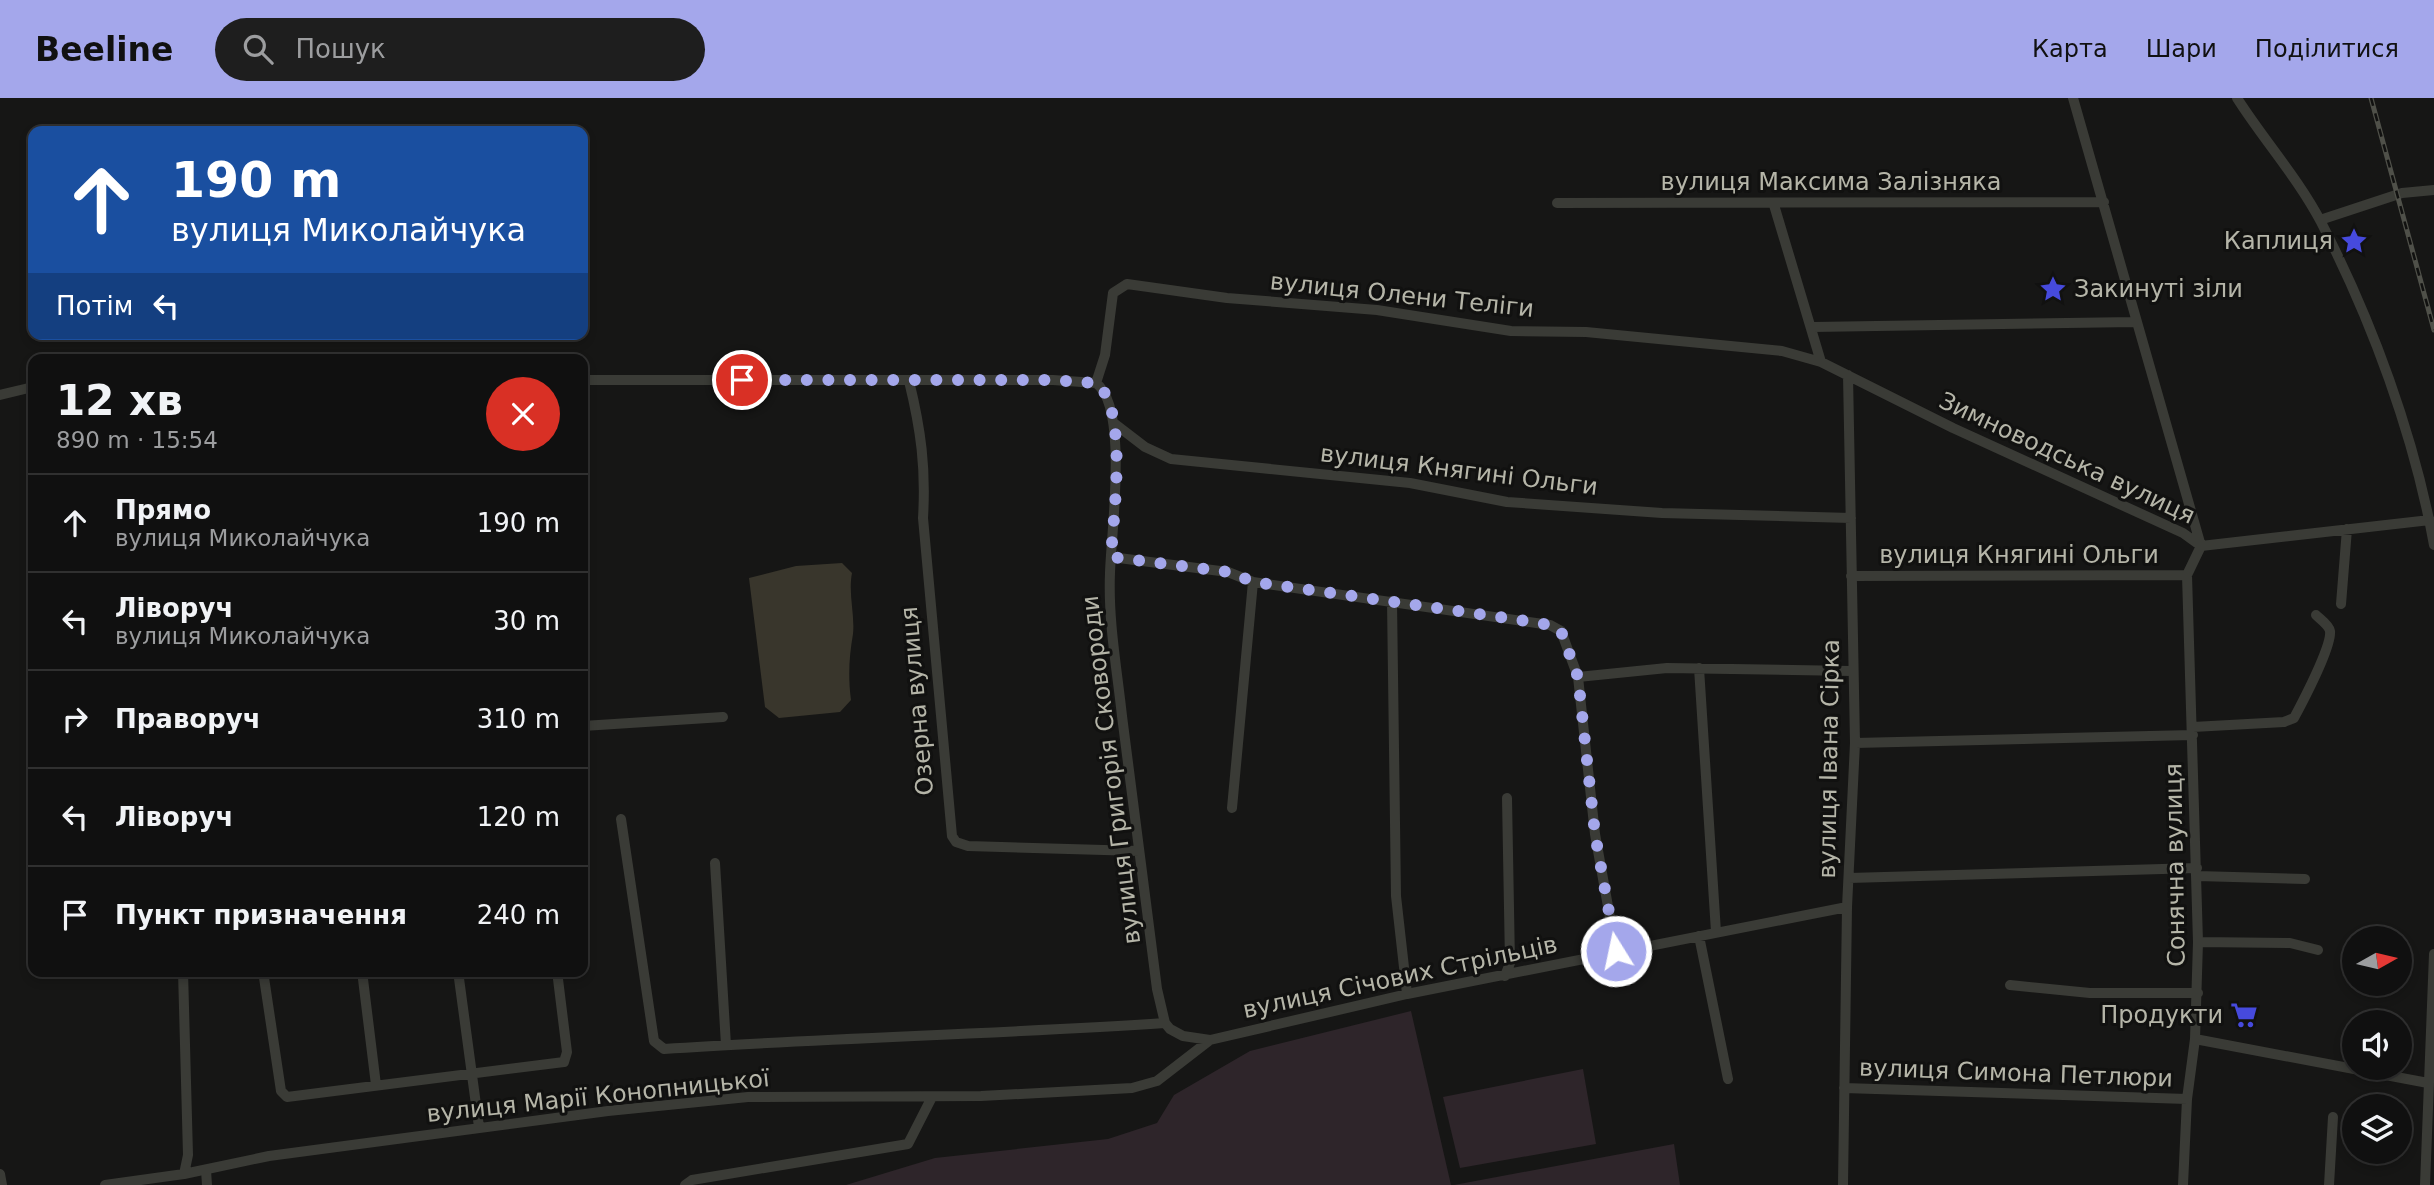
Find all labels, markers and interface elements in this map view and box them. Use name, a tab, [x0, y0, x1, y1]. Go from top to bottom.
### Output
search box	[215, 18, 705, 81]
text: Beeline	[35, 30, 173, 69]
icon: search	[239, 30, 277, 68]
text: Пошук	[295, 34, 386, 64]
text: Карта	[2032, 35, 2108, 63]
text: Шари	[2146, 35, 2217, 63]
text: Поділитися	[2255, 35, 2399, 63]
text: 190 m	[171, 152, 341, 209]
icon: ahead	[56, 154, 147, 245]
street label: вулиця Максима Залізняка	[1660, 168, 2002, 196]
text: вулиця Миколайчука	[171, 211, 526, 249]
place icon: Каплиця	[2339, 226, 2369, 256]
place label: Каплиця	[2224, 227, 2333, 255]
street label: вулиця Олени Теліги	[1269, 267, 1535, 323]
place icon: Закинуті зіли	[2038, 274, 2068, 304]
place label: Закинуті зіли	[2074, 275, 2243, 303]
icon: left	[147, 287, 185, 325]
text: Потім	[56, 291, 133, 321]
pin	[712, 350, 772, 410]
icon: arrive	[723, 361, 761, 399]
text: 12 хв	[56, 376, 183, 425]
button: close	[486, 377, 560, 451]
street label: Зимноводська вулиця	[1935, 386, 2199, 530]
text: 890 m · 15:54	[56, 427, 218, 453]
street label: вулиця Княгині Ольги	[1319, 439, 1599, 501]
text: Прямо	[115, 495, 211, 525]
icon: ahead	[56, 504, 94, 542]
text: 190 m	[477, 508, 560, 538]
text: вулиця Миколайчука	[115, 525, 370, 551]
street label: вулиця Княгині Ольги	[1879, 541, 2159, 569]
text: Ліворуч	[115, 593, 233, 623]
street label: вулиця Григорія Сковороди	[1076, 594, 1146, 946]
icon: left	[56, 602, 94, 640]
street label: Озерна вулиця	[895, 605, 939, 797]
text: 30 m	[493, 606, 560, 636]
text: вулиця Миколайчука	[115, 623, 370, 649]
street label: вулиця Івана Сірка	[1813, 639, 1845, 879]
icon: right	[56, 700, 94, 738]
text: Праворуч	[115, 704, 261, 734]
text: 310 m	[477, 704, 560, 734]
street label: Сонячна вулиця	[2159, 763, 2191, 967]
icon: left	[56, 798, 94, 836]
text: Ліворуч	[115, 802, 233, 832]
text: 120 m	[477, 802, 560, 832]
icon: arrive	[56, 896, 94, 934]
text: Пункт призначення	[115, 900, 407, 930]
text: 240 m	[477, 900, 560, 930]
position arrow	[1579, 914, 1653, 988]
north arrow	[2342, 926, 2412, 996]
map controls	[2342, 926, 2412, 1164]
street label: вулиця Січових Стрільців	[1240, 930, 1560, 1024]
supermarket icon: Продукти	[2229, 1000, 2259, 1030]
place label: Продукти	[2100, 1001, 2223, 1029]
button: sound	[2342, 1010, 2412, 1080]
street label: вулиця Симона Петлюри	[1859, 1054, 2173, 1092]
street label: вулиця Марії Конопницької	[425, 1064, 771, 1128]
button: layers	[2342, 1094, 2412, 1164]

